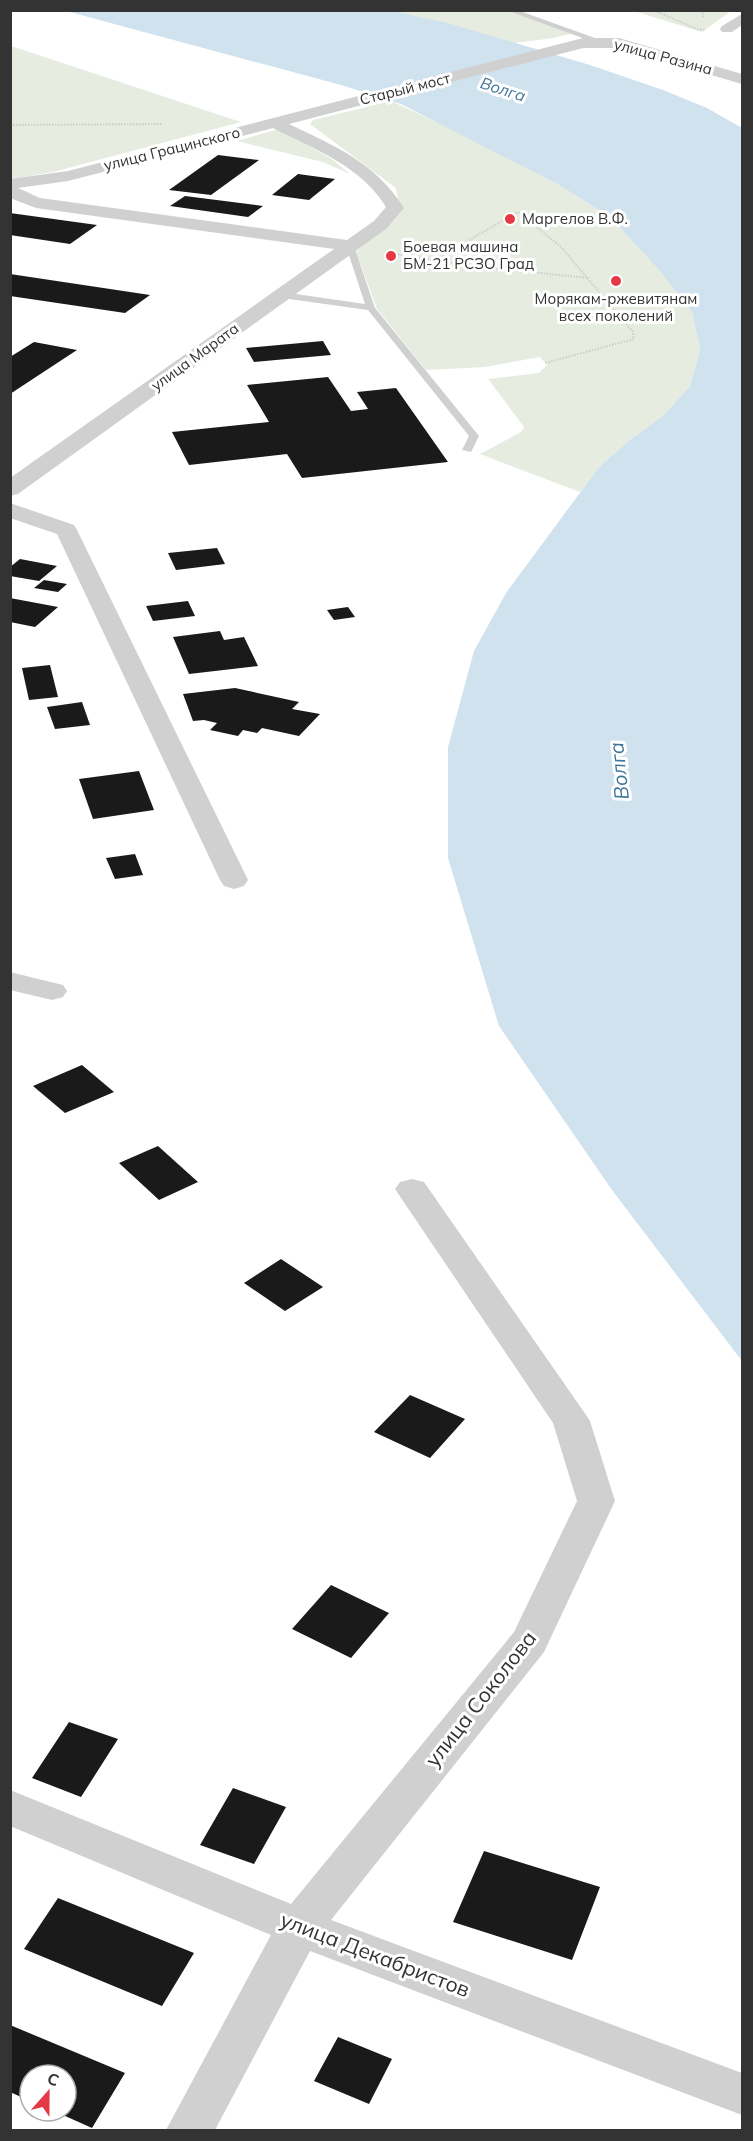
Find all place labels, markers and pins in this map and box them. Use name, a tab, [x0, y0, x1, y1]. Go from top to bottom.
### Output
place label: Маргелов В.Ф.	[522, 209, 628, 228]
marker: Маргелов В.Ф.	[503, 212, 517, 226]
place label: Боевая машина БМ-21 РСЗО Град	[403, 237, 534, 273]
marker: Боевая машина БМ-21 РСЗО Град	[384, 249, 398, 263]
marker: Морякам-ржевитянам всех поколений	[609, 274, 623, 288]
place label: Морякам-ржевитянам всех поколений	[535, 289, 697, 325]

